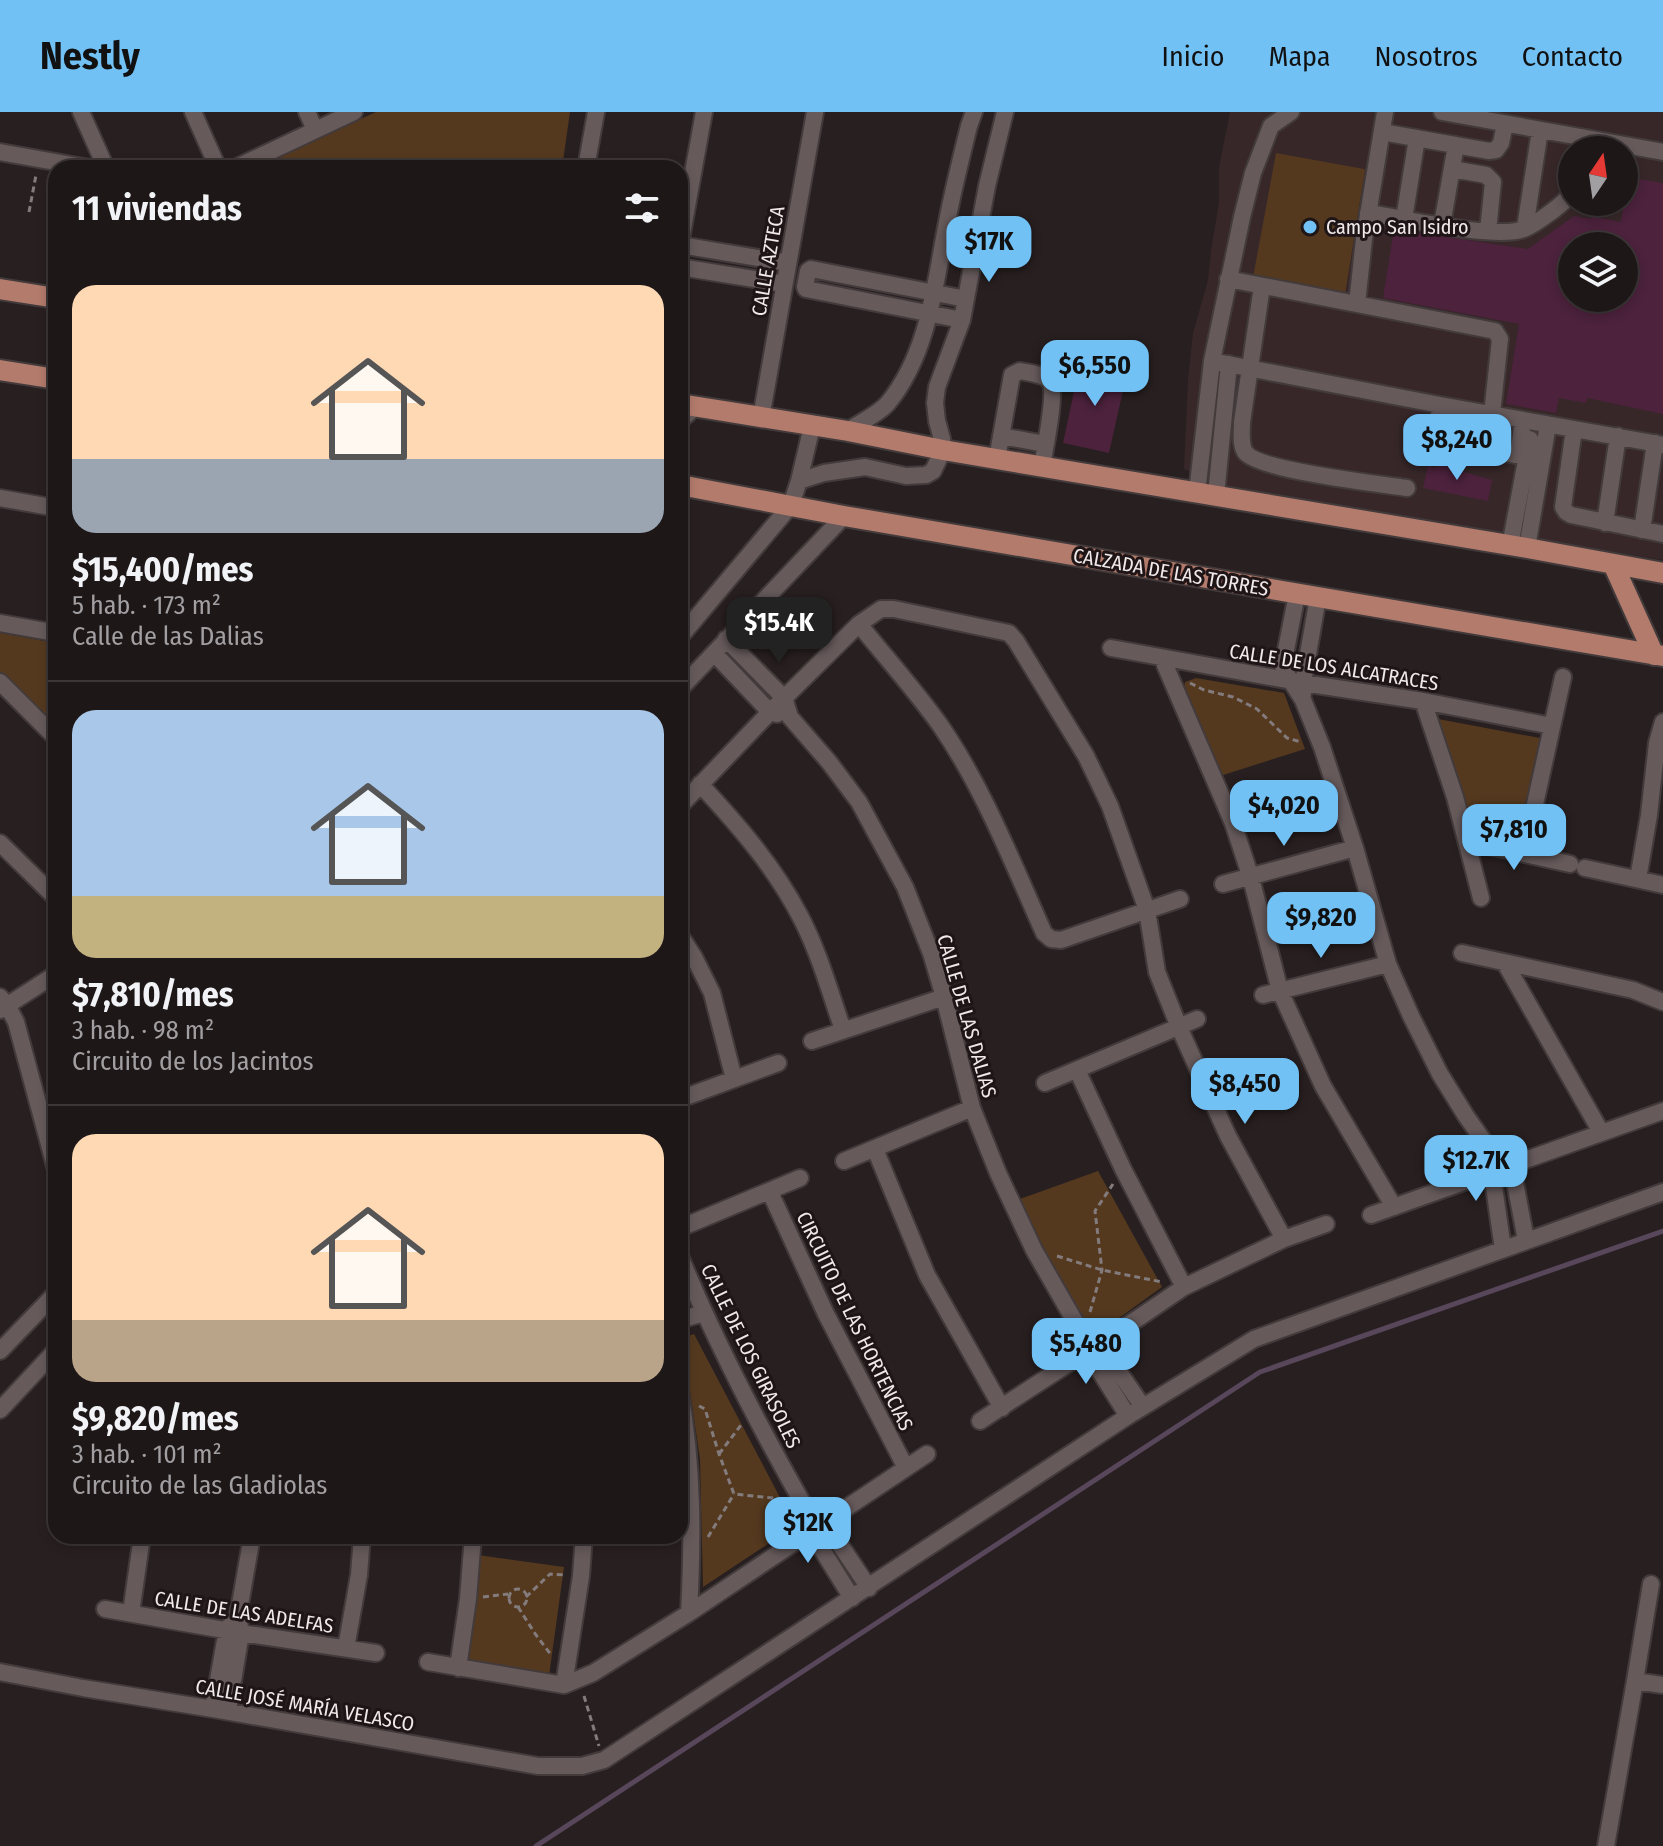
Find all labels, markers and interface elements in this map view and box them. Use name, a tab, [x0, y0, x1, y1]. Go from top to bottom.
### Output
text: Nestly	[40, 33, 140, 79]
text: Inicio	[1162, 40, 1224, 73]
text: Mapa	[1268, 40, 1330, 73]
text: Nosotros	[1374, 40, 1478, 73]
text: Contacto	[1522, 40, 1623, 73]
north arrow	[1558, 136, 1638, 216]
map controls	[1558, 136, 1638, 312]
icon: filters	[620, 186, 664, 230]
text: 11 viviendas	[72, 188, 242, 229]
street label: CALLE AZTECA	[747, 204, 790, 318]
place label: Campo San Isidro	[1326, 215, 1468, 239]
pin: $17K	[942, 216, 1036, 284]
marker: Campo San Isidro	[1301, 218, 1319, 236]
text: $17K	[964, 226, 1014, 257]
button: layers	[1558, 232, 1638, 312]
icon: home	[296, 337, 440, 481]
pin: $6,550	[1030, 340, 1160, 408]
text: $6,550	[1059, 350, 1131, 381]
pin: $8,240	[1392, 414, 1522, 482]
text: $8,240	[1421, 424, 1493, 455]
street label: CALZADA DE LAS TORRES	[1071, 543, 1271, 601]
text: $15,400/mes	[72, 549, 253, 590]
text: 5 hab. · 173 m²	[72, 590, 221, 621]
pin: $15.4K	[714, 597, 844, 665]
text: $15.4K	[744, 607, 814, 638]
text: Calle de las Dalias	[72, 621, 264, 652]
street label: CALLE DE LOS ALCATRACES	[1228, 639, 1440, 695]
icon: home	[296, 762, 440, 906]
pin: $4,020	[1219, 780, 1349, 848]
text: $4,020	[1248, 790, 1320, 821]
pin: $7,810	[1449, 804, 1579, 872]
text: $7,810	[1480, 814, 1548, 845]
pin: $9,820	[1256, 892, 1386, 960]
text: $9,820	[1285, 902, 1357, 933]
street label: CALLE DE LAS DALIAS	[932, 932, 1002, 1100]
text: $7,810/mes	[72, 974, 234, 1015]
text: 3 hab. · 98 m²	[72, 1015, 214, 1046]
text: Circuito de los Jacintos	[72, 1046, 314, 1077]
pin: $8,450	[1180, 1058, 1310, 1126]
text: $8,450	[1209, 1068, 1281, 1099]
pin: $12.7K	[1411, 1135, 1541, 1203]
text: $12.7K	[1442, 1145, 1510, 1176]
icon: home	[296, 1186, 440, 1330]
street label: CIRCUITO DE LAS HORTENCIAS	[792, 1208, 919, 1434]
street label: CALLE DE LOS GIRASOLES	[696, 1260, 806, 1452]
pin: $5,480	[1021, 1318, 1151, 1386]
text: $5,480	[1050, 1328, 1122, 1359]
text: $9,820/mes	[72, 1398, 239, 1439]
text: 3 hab. · 101 m²	[72, 1439, 222, 1470]
text: Circuito de las Gladiolas	[72, 1470, 327, 1501]
pin: $12K	[761, 1497, 855, 1565]
text: $12K	[783, 1507, 833, 1538]
street label: CALLE DE LAS ADELFAS	[153, 1586, 335, 1638]
street label: CALLE JOSÉ MARÍA VELASCO	[194, 1674, 416, 1736]

